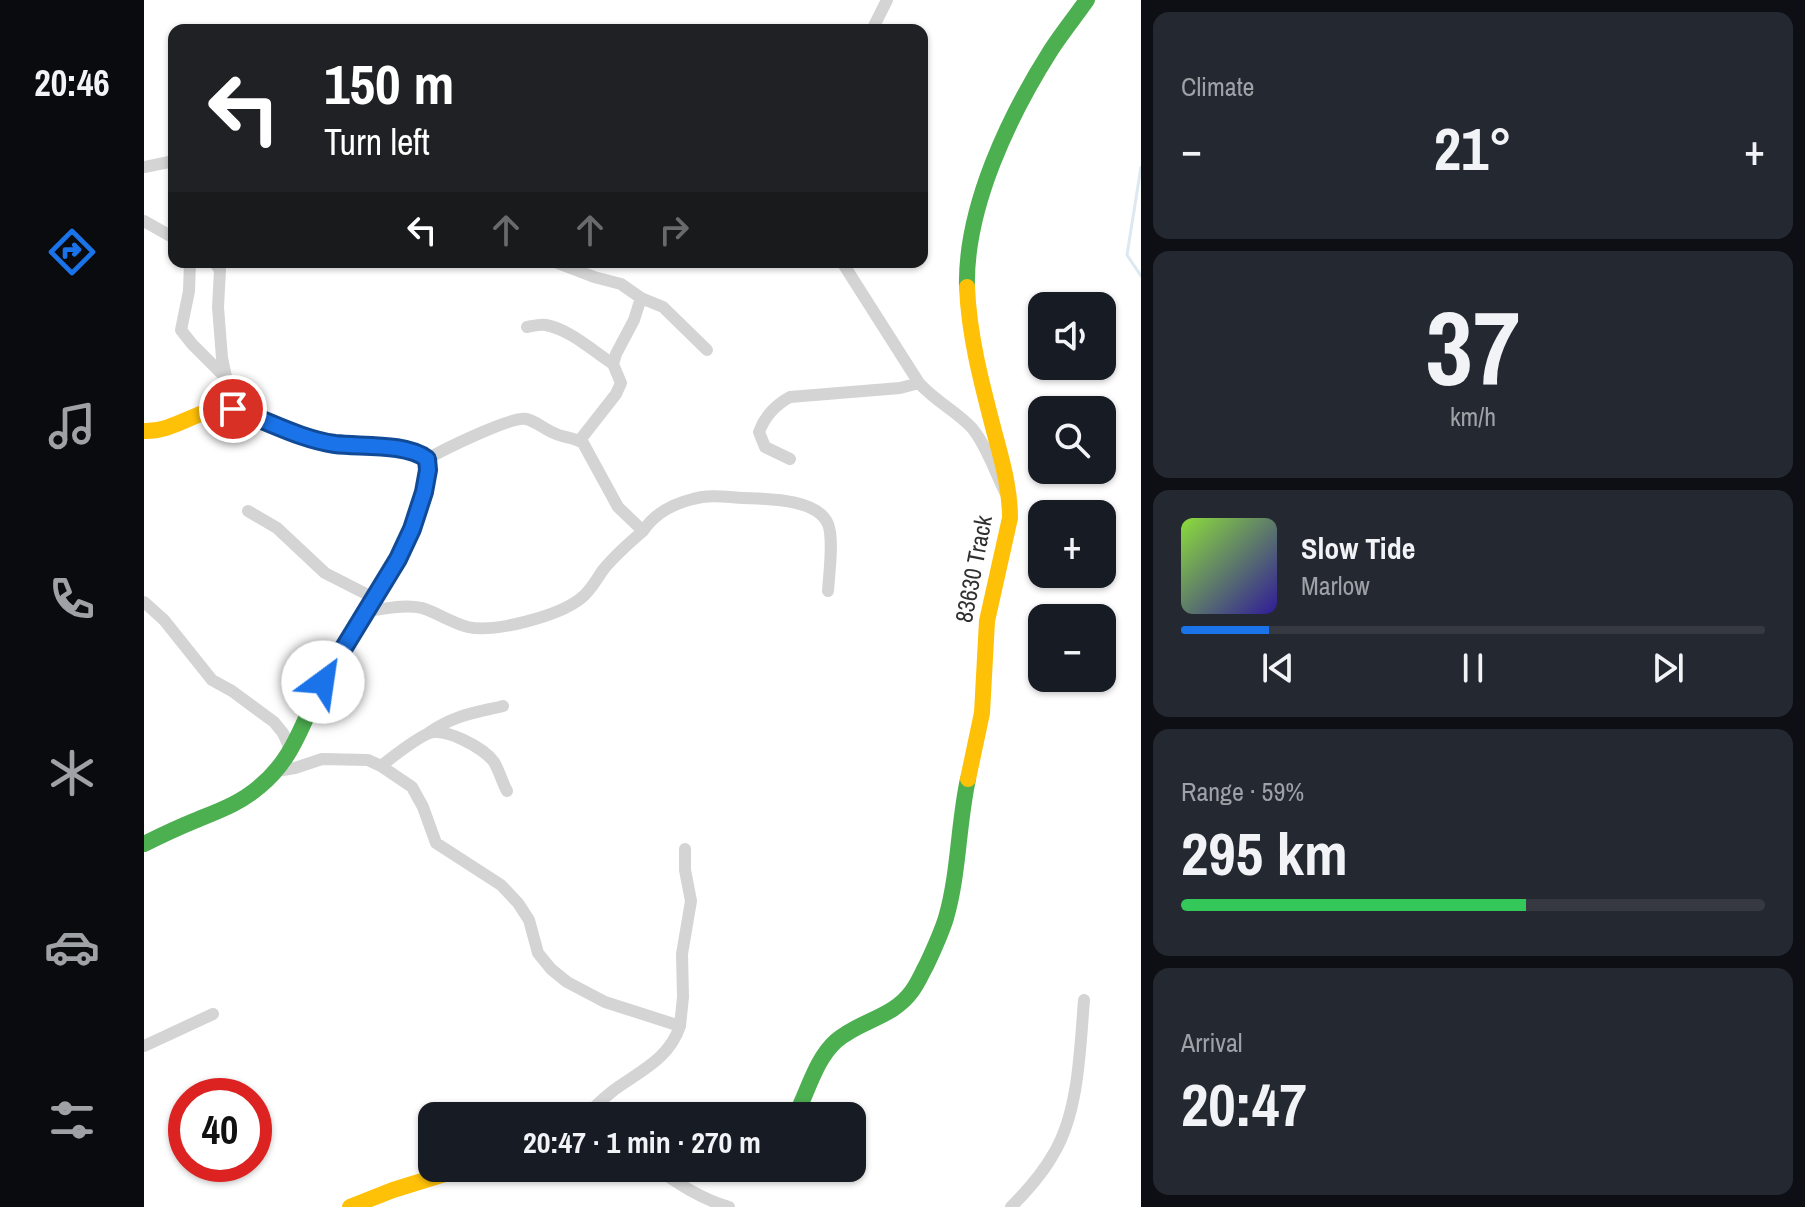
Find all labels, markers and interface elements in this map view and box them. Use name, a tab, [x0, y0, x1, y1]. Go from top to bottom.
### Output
text: 150 m	[324, 46, 454, 121]
icon: left	[192, 56, 296, 160]
text: 20:46	[34, 59, 110, 107]
text: Climate	[1181, 69, 1254, 104]
text: 21°	[1434, 108, 1512, 189]
text: Turn left	[324, 118, 430, 166]
text: −	[1181, 119, 1202, 179]
text: +	[1744, 119, 1765, 179]
icon: left	[400, 208, 444, 252]
icon: ahead	[484, 208, 528, 252]
icon: ahead	[568, 208, 612, 252]
icon: right	[652, 208, 696, 252]
icon: directions	[44, 224, 100, 280]
text: 37	[1426, 277, 1520, 417]
map controls	[1028, 292, 1116, 692]
button: sound	[1028, 292, 1116, 380]
pin	[199, 375, 267, 443]
icon: arrive	[211, 387, 255, 431]
button: search	[1028, 396, 1116, 484]
icon: music	[44, 398, 100, 454]
text: km/h	[1450, 399, 1496, 434]
button: +	[1028, 500, 1116, 588]
street label: 83630 Track	[947, 512, 999, 625]
text: Slow Tide	[1301, 528, 1415, 568]
text: Marlow	[1301, 568, 1370, 603]
icon: phone	[44, 571, 100, 627]
button: −	[1028, 604, 1116, 692]
position arrow	[281, 640, 365, 724]
icon: previous	[1256, 646, 1300, 690]
icon: pause	[1451, 646, 1495, 690]
icon: next	[1646, 646, 1690, 690]
icon: climate	[44, 745, 100, 801]
text: Range · 59%	[1181, 774, 1304, 809]
text: 295 km	[1181, 813, 1348, 894]
icon: car	[44, 919, 100, 975]
text: Arrival	[1181, 1025, 1243, 1060]
text: 20:47	[1181, 1064, 1307, 1145]
speed limit sign: 40	[168, 1078, 272, 1182]
icon: filters	[44, 1092, 100, 1148]
text: 20:47 · 1 min · 270 m	[523, 1122, 761, 1162]

